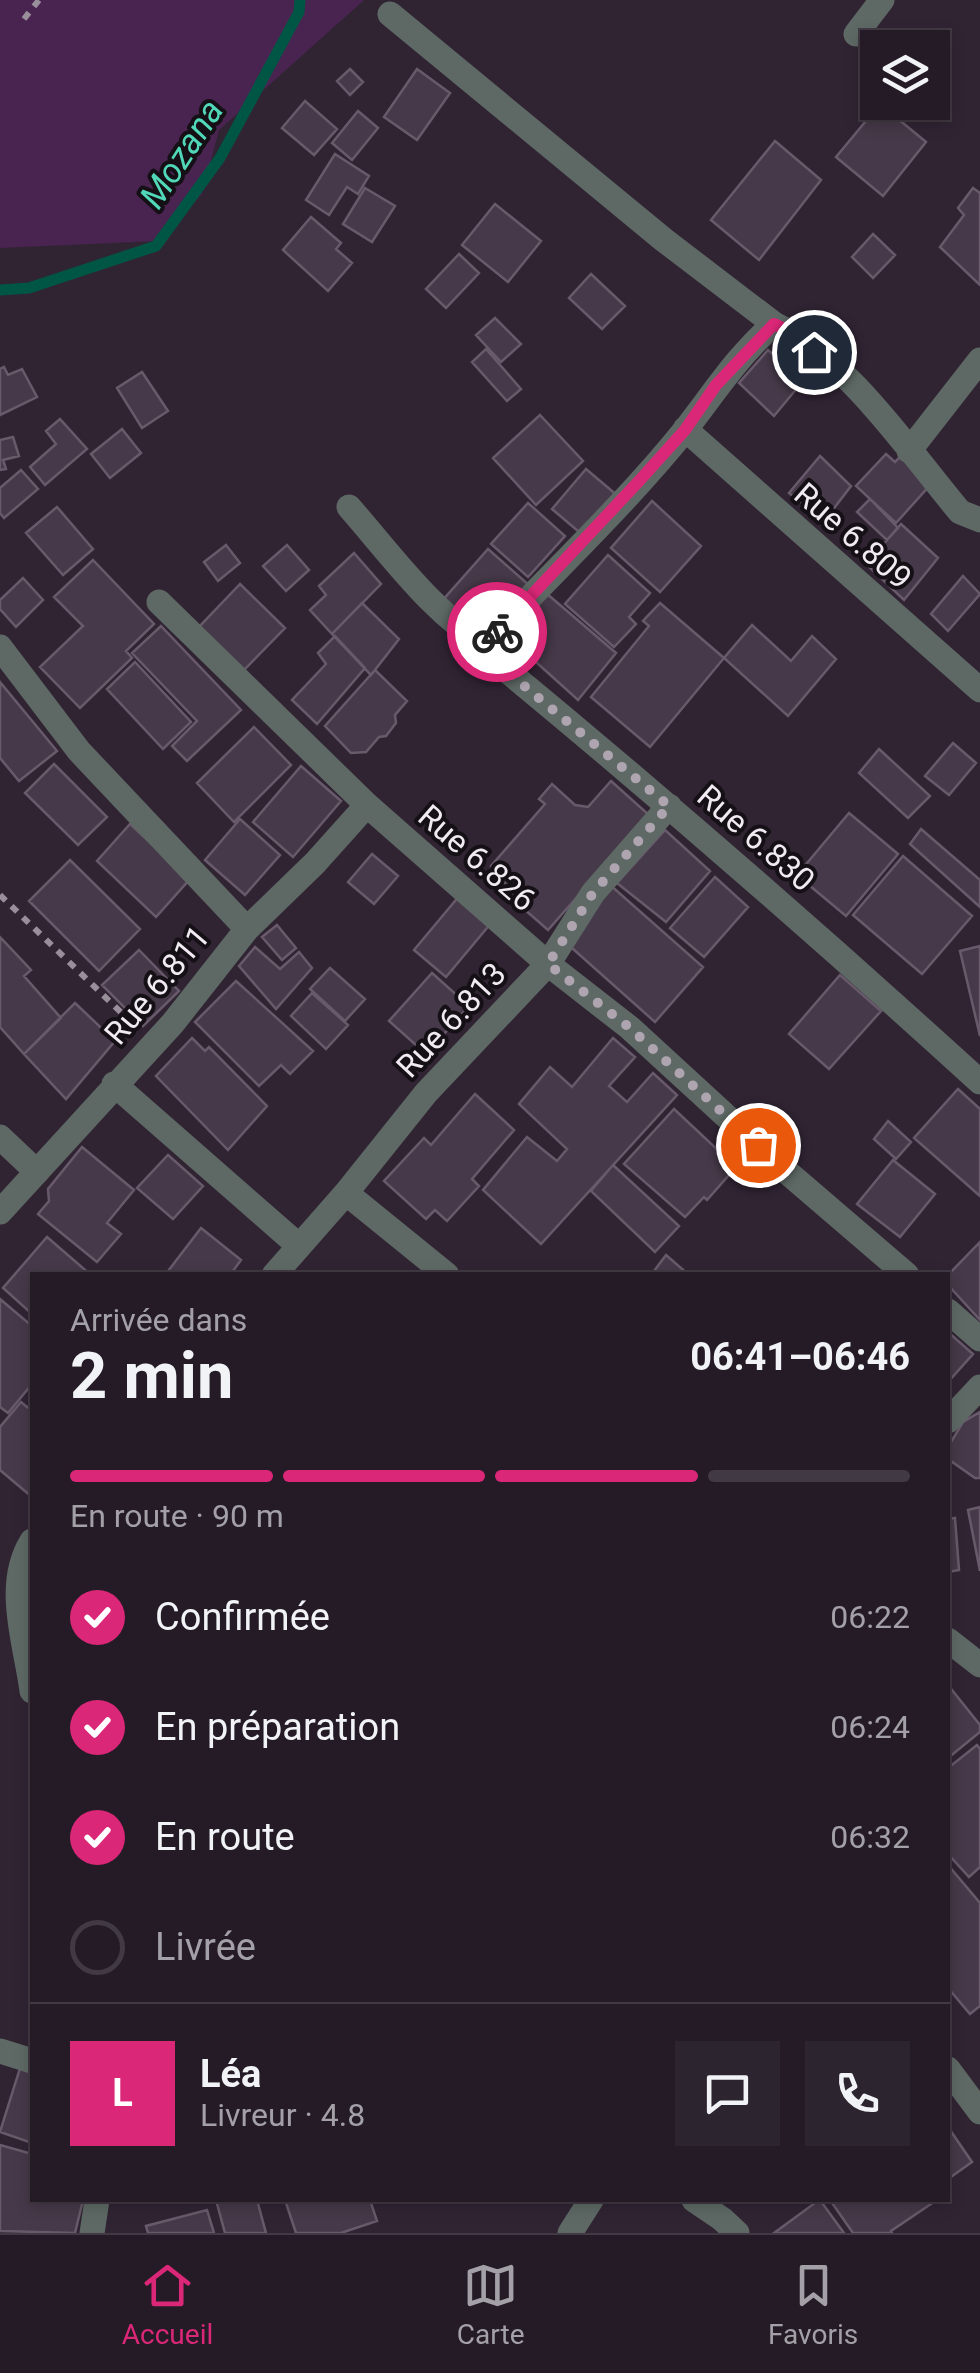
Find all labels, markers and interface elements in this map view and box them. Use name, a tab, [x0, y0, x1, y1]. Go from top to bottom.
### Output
map controls	[860, 30, 950, 120]
button: layers	[860, 30, 950, 120]
water label: Mozana	[132, 92, 232, 216]
pin	[772, 310, 857, 395]
icon: home	[787, 325, 842, 380]
street label: Rue 6.809	[787, 475, 919, 597]
courier	[447, 582, 547, 682]
icon: bike	[470, 605, 525, 660]
street label: Rue 6.830	[690, 777, 822, 899]
street label: Rue 6.826	[411, 797, 543, 919]
street label: Rue 6.811	[97, 918, 217, 1052]
street label: Rue 6.813	[388, 955, 514, 1085]
pin	[716, 1103, 801, 1188]
icon: bag	[731, 1118, 786, 1173]
text: Arrivée dans	[70, 1301, 247, 1339]
text: 06:41–06:46	[690, 1335, 910, 1379]
text: 2 min	[70, 1338, 233, 1414]
text: En route · 90 m	[70, 1497, 284, 1535]
icon: check	[70, 1590, 125, 1645]
text: Confirmée	[155, 1595, 330, 1639]
text: 06:22	[830, 1598, 910, 1636]
icon: check	[70, 1700, 125, 1755]
text: En préparation	[155, 1705, 400, 1749]
text: 06:24	[830, 1708, 910, 1746]
icon: check	[70, 1810, 125, 1865]
text: En route	[155, 1815, 295, 1859]
text: 06:32	[830, 1818, 910, 1856]
text: Livrée	[155, 1925, 256, 1969]
button: chat	[675, 2041, 780, 2146]
button: phone	[805, 2041, 910, 2146]
text: Léa	[200, 2052, 261, 2096]
text: L	[112, 2071, 133, 2115]
text: Livreur · 4.8	[200, 2096, 365, 2134]
tab: Accueil	[122, 2258, 213, 2351]
tab: Carte	[457, 2258, 524, 2351]
tab: Favoris	[768, 2258, 858, 2351]

